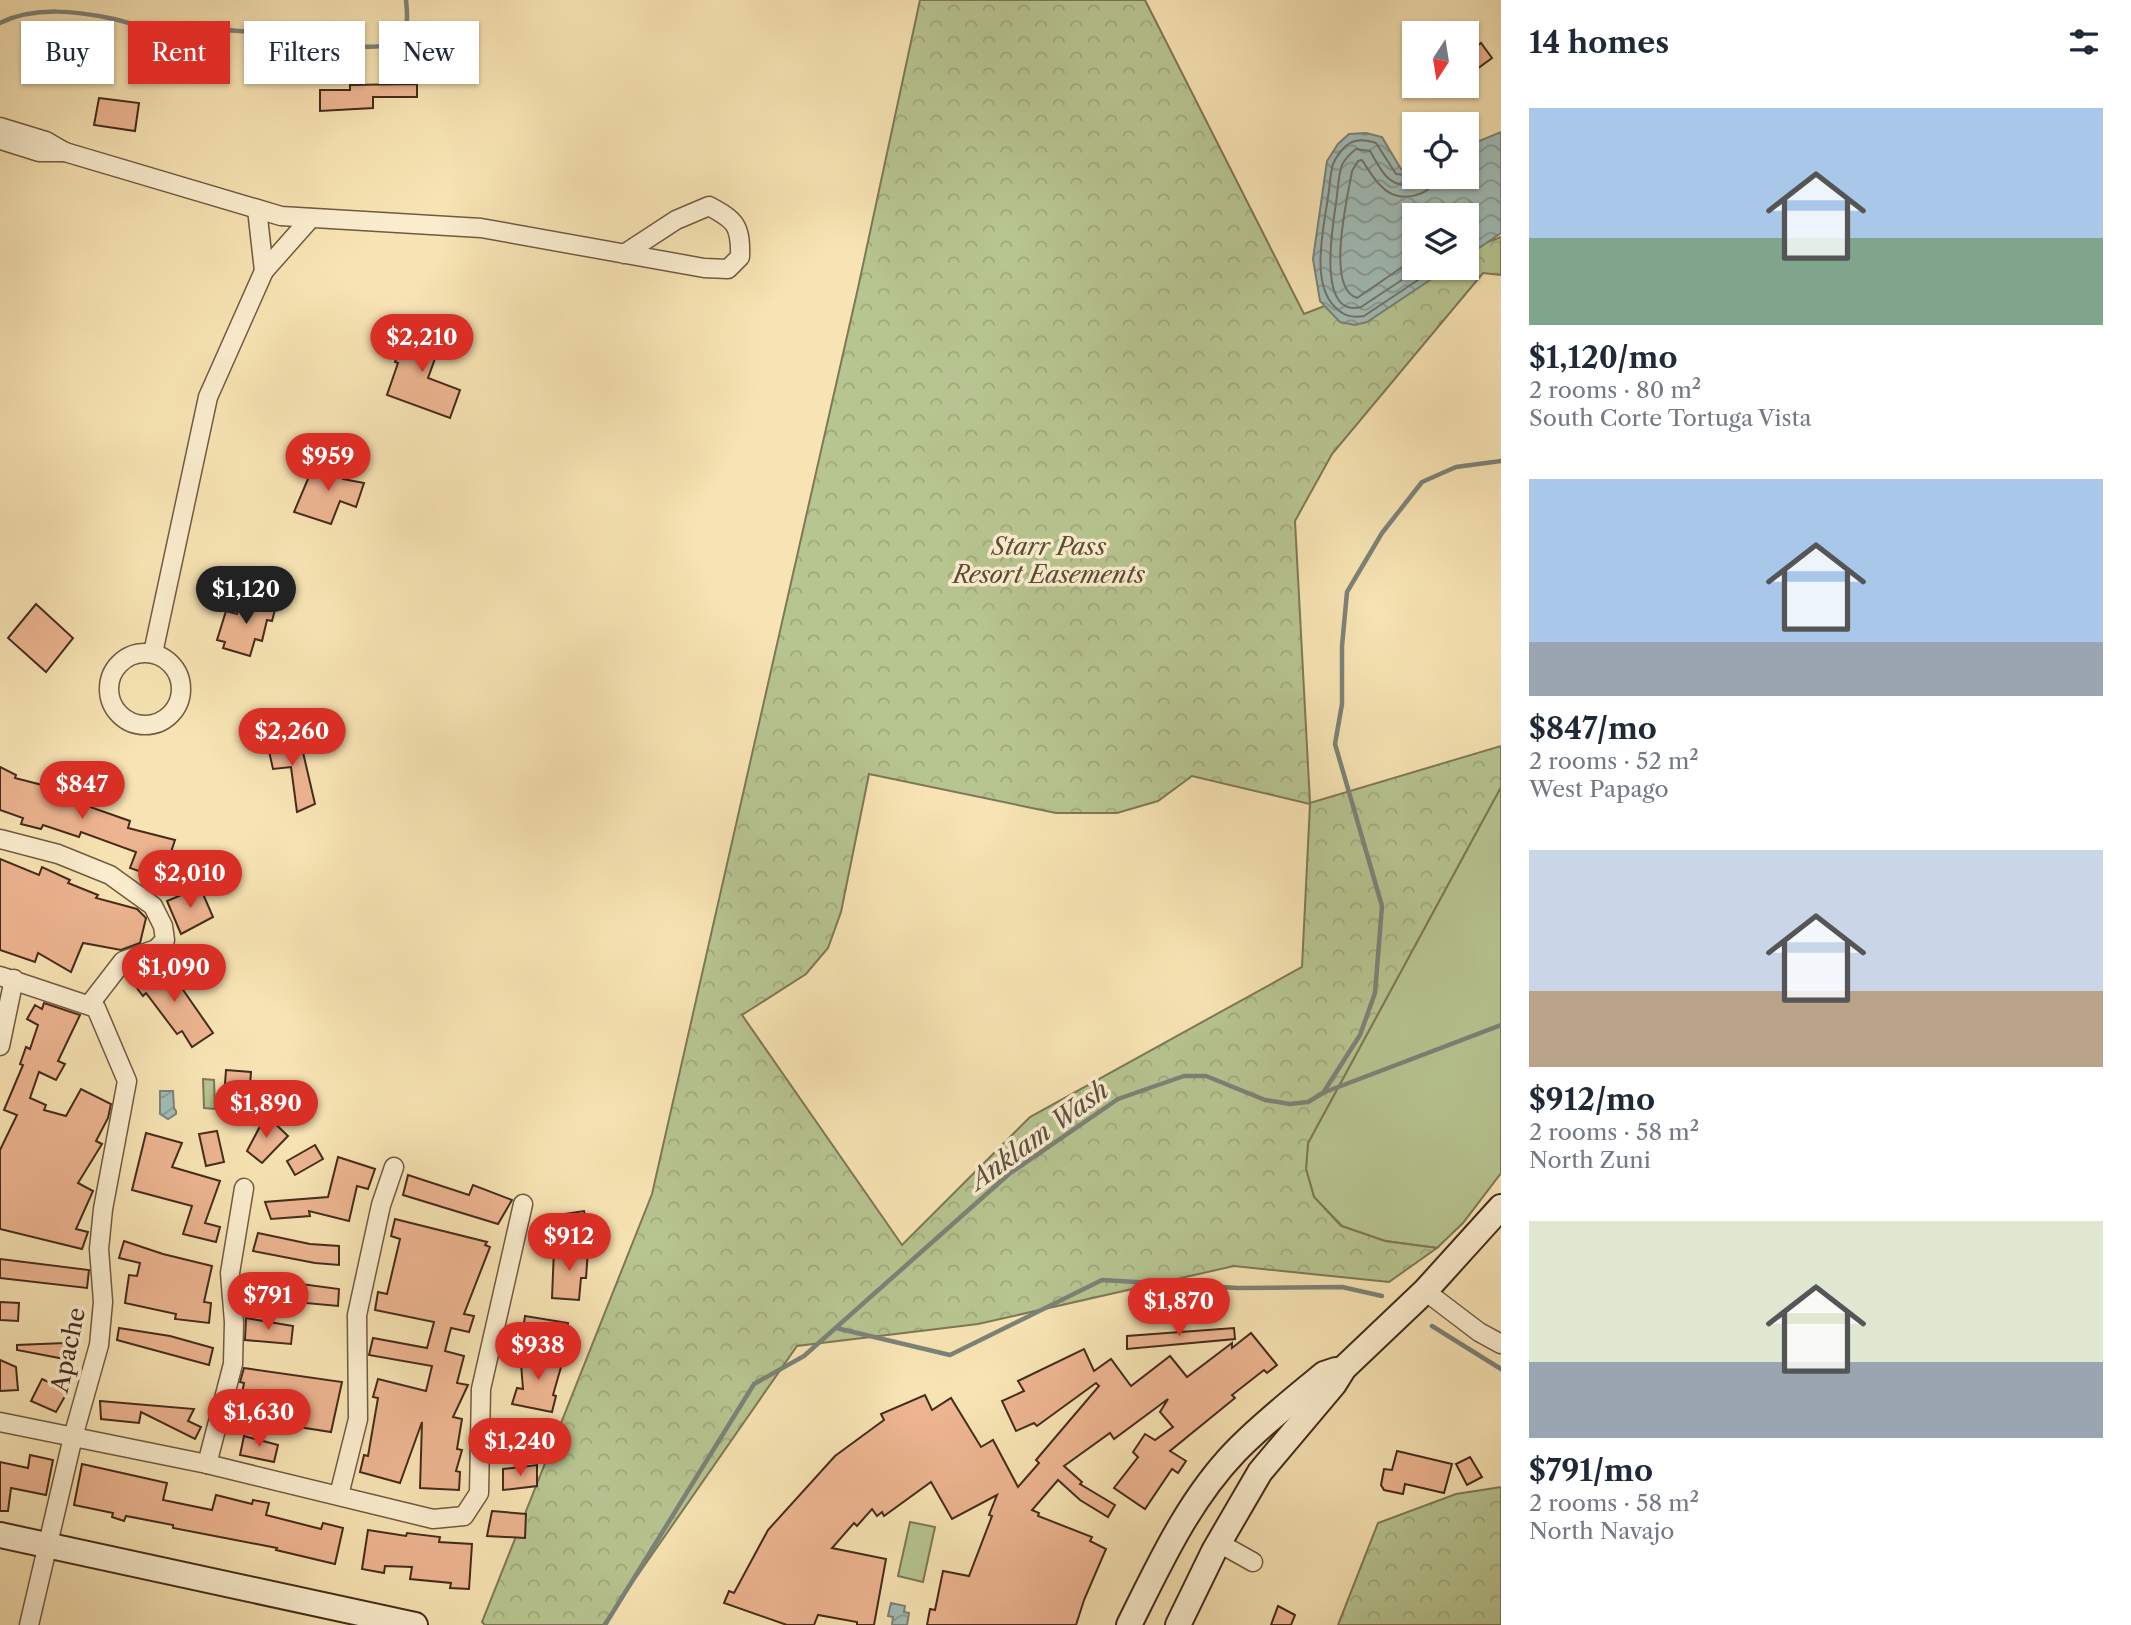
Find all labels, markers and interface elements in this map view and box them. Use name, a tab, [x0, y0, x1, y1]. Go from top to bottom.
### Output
chip: Buy	[21, 21, 114, 84]
chip: Rent	[128, 21, 230, 84]
chip: Filters	[244, 21, 365, 84]
chip: New	[379, 21, 479, 84]
north arrow	[1402, 21, 1479, 98]
map controls	[1402, 21, 1479, 280]
icon: filters	[2065, 23, 2103, 61]
text: 14 homes	[1529, 24, 1669, 61]
button: locate	[1402, 112, 1479, 189]
icon: home	[1753, 153, 1879, 279]
button: layers	[1402, 203, 1479, 280]
pin: $2,210	[365, 314, 479, 374]
text: $2,210	[386, 323, 458, 351]
text: $1,120/mo	[1529, 339, 1678, 376]
text: 2 rooms · 80 m²	[1529, 376, 1701, 404]
text: South Corte Tortuga Vista	[1529, 404, 1812, 432]
pin: $959	[287, 434, 369, 493]
text: $959	[302, 442, 355, 470]
icon: home	[1753, 524, 1879, 650]
park label: Starr Pass Resort Easements	[951, 532, 1146, 589]
pin: $1,120	[189, 566, 303, 626]
text: $1,120	[212, 575, 280, 603]
pin: $2,260	[235, 708, 349, 768]
text: $847/mo	[1529, 710, 1657, 747]
text: $2,260	[255, 717, 329, 745]
text: 2 rooms · 52 m²	[1529, 747, 1699, 775]
pin: $847	[41, 762, 123, 821]
text: $847	[56, 770, 108, 798]
text: West Papago	[1529, 775, 1669, 803]
pin: $2,010	[133, 850, 247, 910]
text: $2,010	[154, 859, 226, 887]
icon: home	[1753, 895, 1879, 1021]
pin: $1,090	[117, 944, 231, 1004]
text: $1,090	[138, 953, 210, 981]
water label: Anklam Wash	[960, 1074, 1115, 1198]
pin: $1,890	[209, 1080, 323, 1140]
text: $912/mo	[1529, 1081, 1655, 1118]
text: $1,890	[230, 1089, 302, 1117]
text: 2 rooms · 58 m²	[1529, 1118, 1699, 1146]
text: North Zuni	[1529, 1146, 1651, 1174]
pin: $912	[528, 1214, 610, 1273]
text: $912	[544, 1222, 594, 1250]
icon: home	[1753, 1266, 1879, 1392]
pin: $791	[227, 1272, 309, 1332]
pin: $1,870	[1122, 1278, 1236, 1338]
text: $791	[244, 1281, 292, 1309]
text: $1,870	[1144, 1287, 1214, 1315]
street label: Apache	[45, 1305, 91, 1396]
pin: $938	[497, 1322, 579, 1382]
text: $938	[511, 1331, 565, 1359]
pin: $1,630	[202, 1390, 316, 1449]
text: $1,630	[224, 1398, 294, 1426]
pin: $1,240	[463, 1418, 577, 1478]
text: $1,240	[484, 1427, 556, 1455]
text: $791/mo	[1529, 1452, 1653, 1489]
text: 2 rooms · 58 m²	[1529, 1489, 1699, 1517]
text: North Navajo	[1529, 1517, 1674, 1545]

